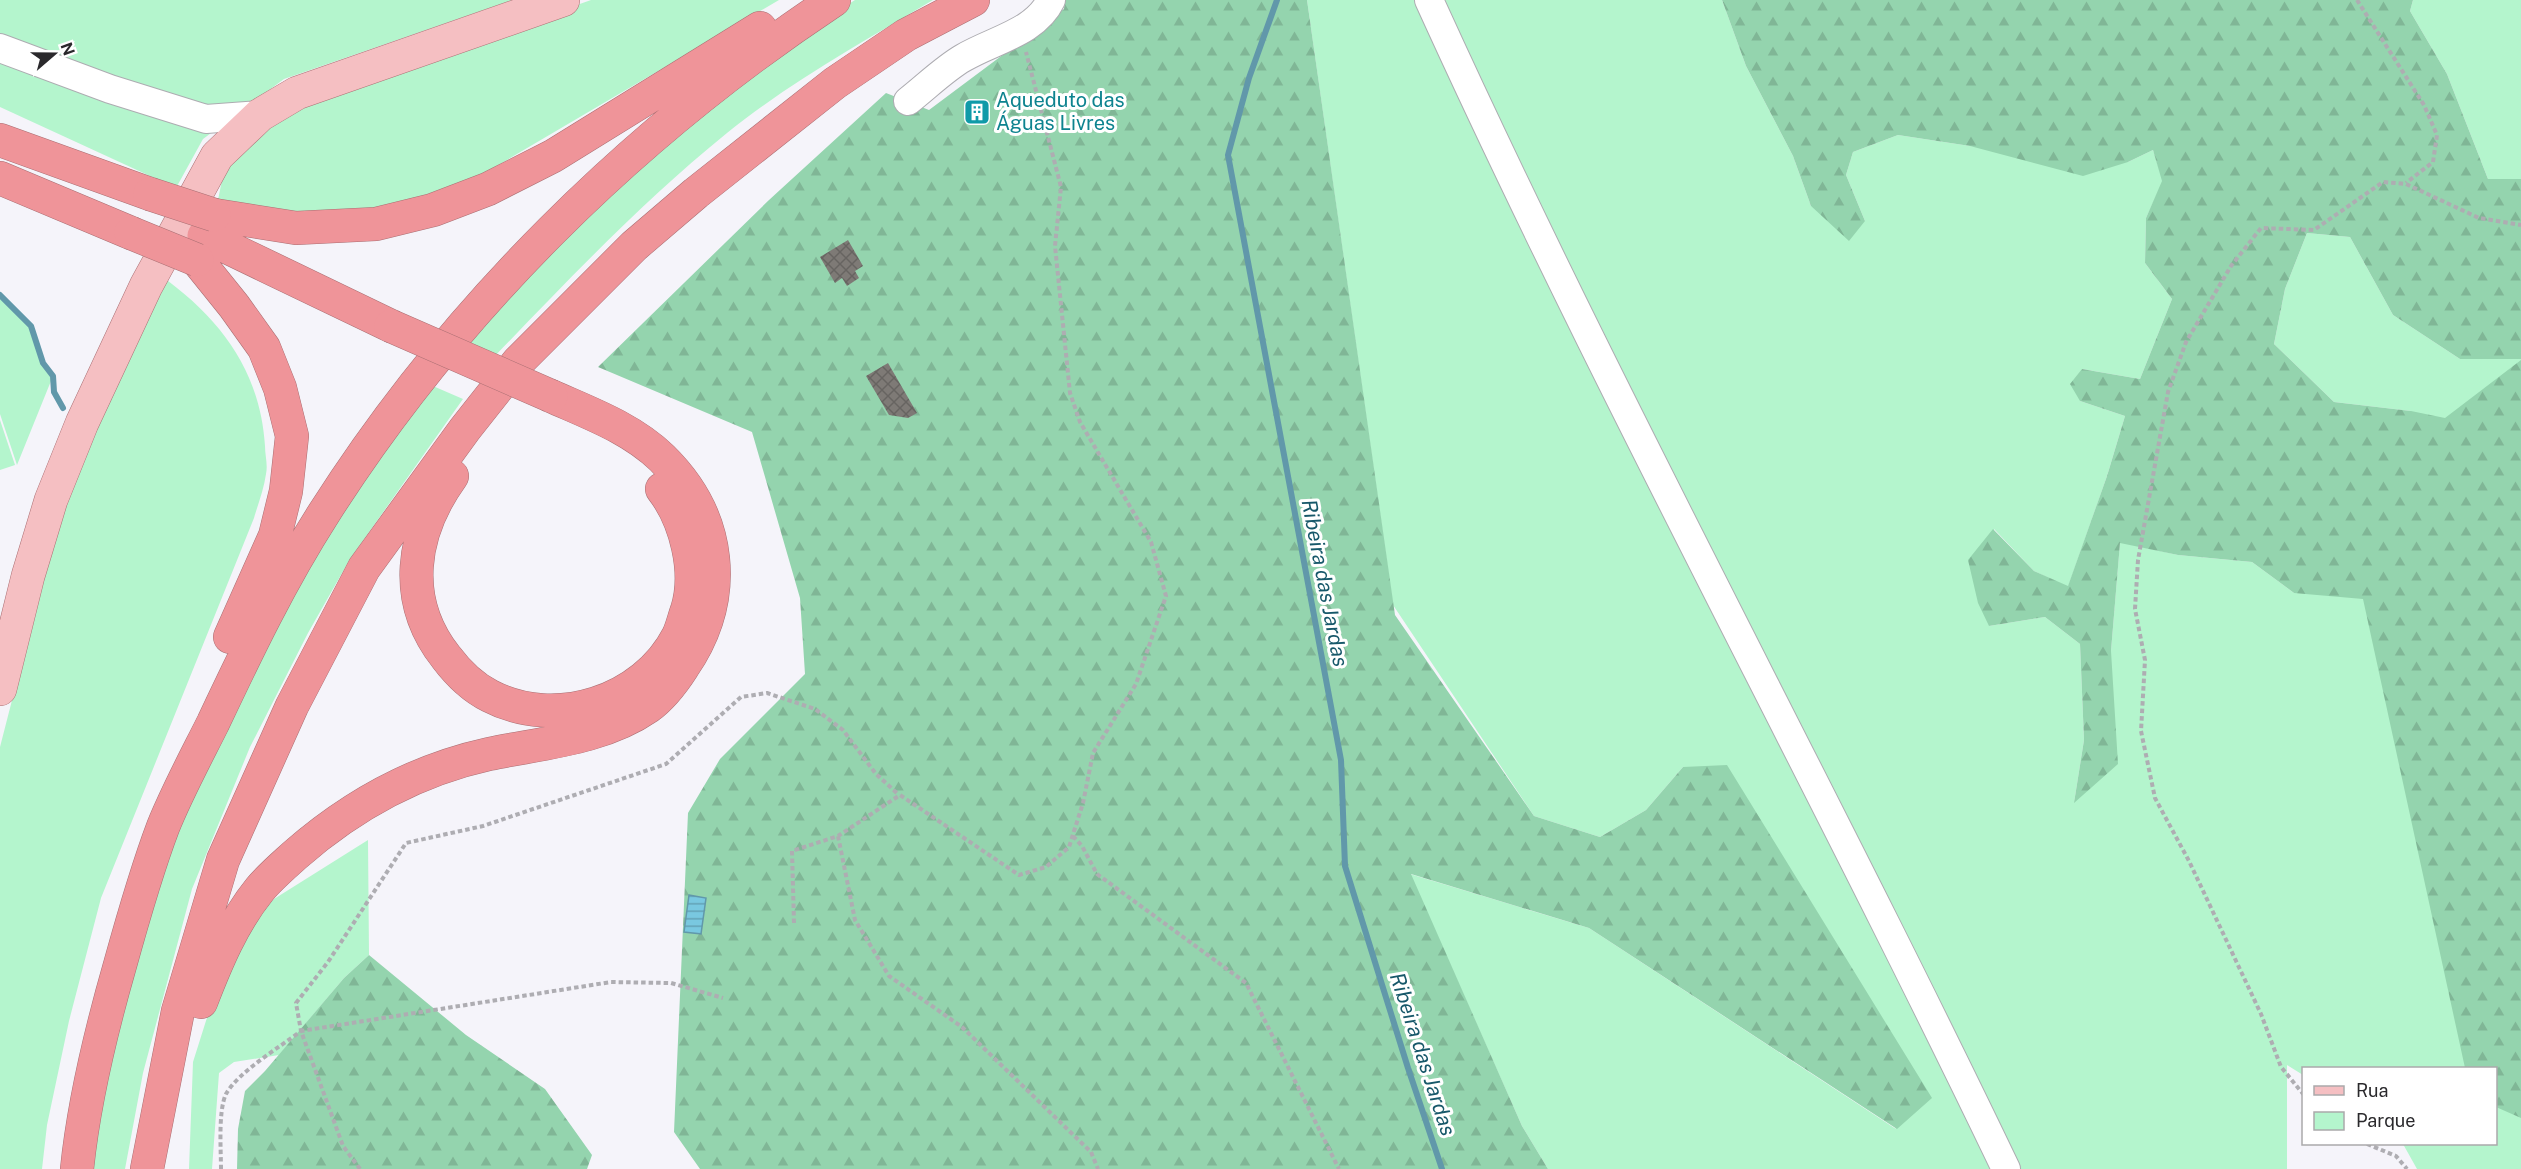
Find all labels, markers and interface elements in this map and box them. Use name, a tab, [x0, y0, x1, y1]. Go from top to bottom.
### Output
north arrow	[24, 24, 84, 84]
text: N	[57, 40, 79, 58]
place label: Aqueduto das Águas Livres	[996, 88, 1125, 135]
building icon: Aqueduto das Águas Livres	[962, 97, 992, 127]
water label: Ribeira das Jardas	[1297, 497, 1353, 669]
water label: Ribeira das Jardas	[1385, 969, 1461, 1139]
legend	[2302, 1067, 2497, 1145]
text: Rua	[2356, 1080, 2388, 1101]
text: Parque	[2356, 1110, 2416, 1131]

